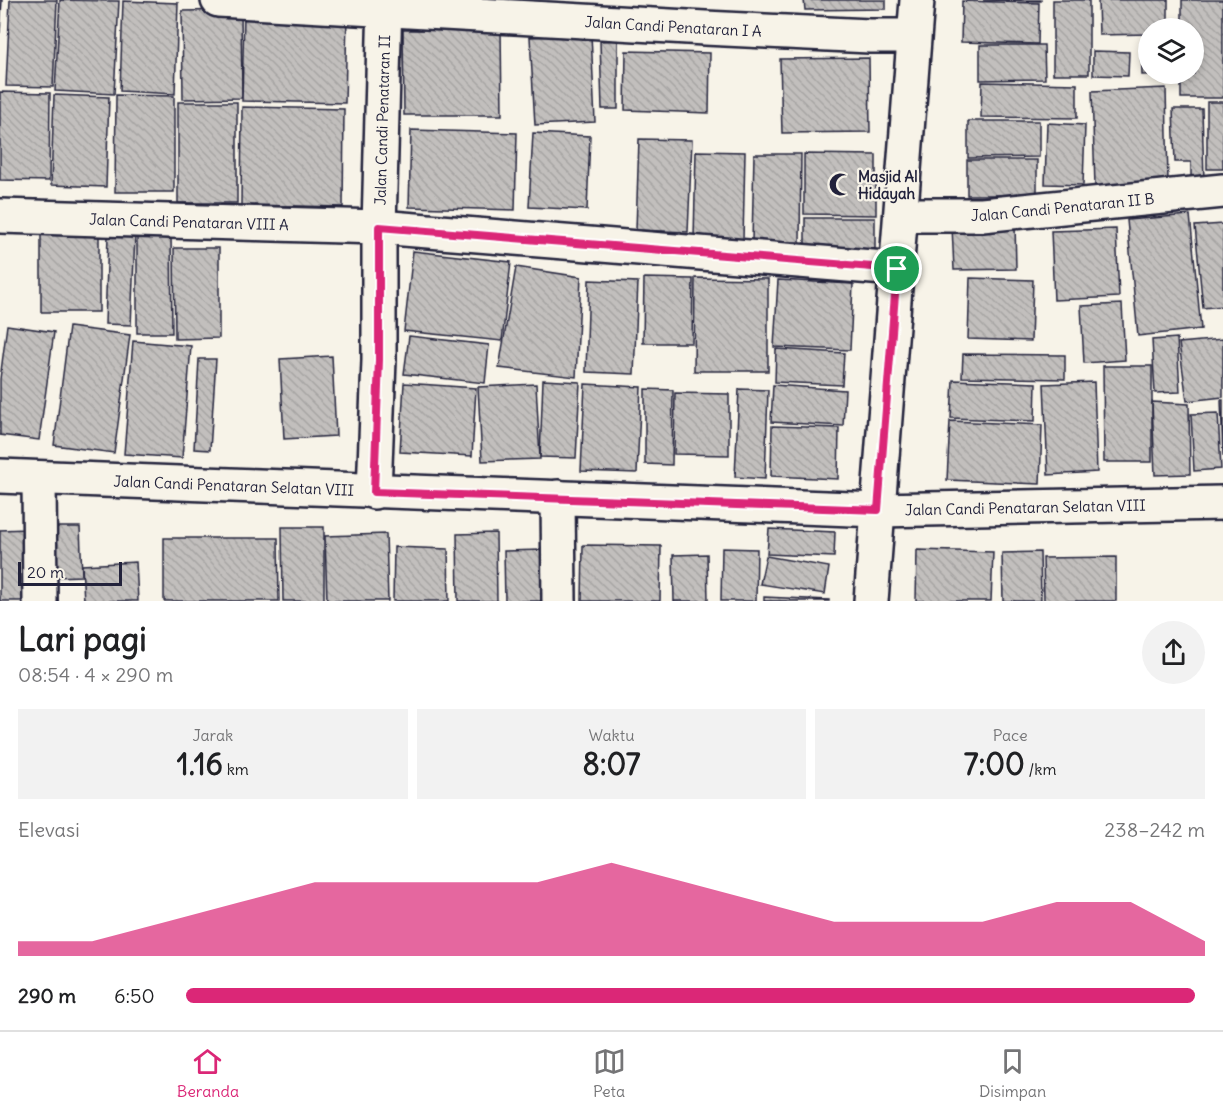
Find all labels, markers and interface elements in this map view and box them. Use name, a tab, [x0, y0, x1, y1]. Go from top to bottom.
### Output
street label: Jalan Candi Penataran I A	[584, 12, 763, 40]
map controls	[1138, 18, 1204, 84]
button: layers	[1138, 18, 1204, 84]
street label: Jalan Candi Penataran II	[370, 35, 394, 206]
place label: Masjid Al Hidayah	[858, 167, 918, 204]
mosque icon: Masjid Al Hidayah	[827, 172, 853, 198]
street label: Jalan Candi Penataran II B	[971, 188, 1155, 225]
street label: Jalan Candi Penataran VIII A	[89, 209, 289, 234]
pin	[871, 243, 922, 294]
icon: arrive	[880, 252, 913, 285]
street label: Jalan Candi Penataran Selatan VIII	[113, 471, 355, 499]
street label: Jalan Candi Penataran Selatan VIII	[905, 495, 1146, 519]
scale bar	[18, 559, 122, 586]
text: 20 m	[27, 562, 64, 582]
text: Lari pagi	[18, 618, 147, 660]
button: share	[1142, 621, 1205, 684]
text: 08:54 · 4 × 290 m	[18, 662, 173, 687]
text: Jarak	[192, 725, 233, 745]
text: Waktu	[588, 725, 635, 745]
text: Pace	[993, 725, 1028, 745]
text: 1.16	[177, 745, 223, 783]
text: 8:07	[582, 745, 641, 783]
text: 7:00	[964, 745, 1025, 783]
text: km	[223, 759, 249, 779]
text: /km	[1025, 759, 1057, 779]
text: Elevasi	[18, 817, 80, 842]
text: 238–242 m	[1104, 817, 1205, 842]
text: 290 m	[18, 983, 76, 1008]
text: 6:50	[114, 983, 155, 1008]
tab: Beranda	[177, 1045, 239, 1101]
tab: Peta	[593, 1045, 626, 1101]
tab: Disimpan	[979, 1045, 1046, 1101]

